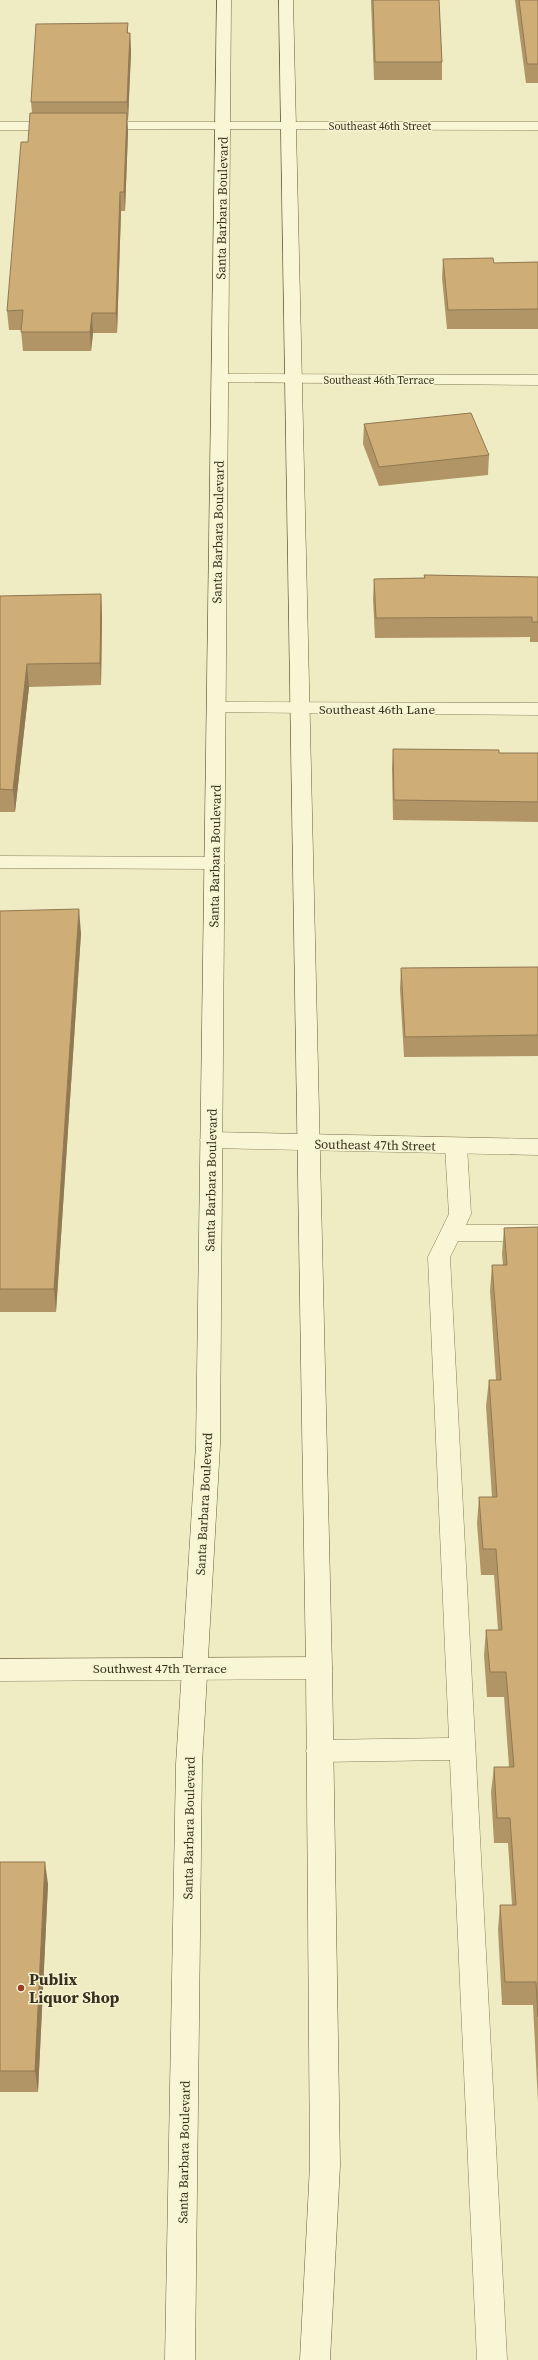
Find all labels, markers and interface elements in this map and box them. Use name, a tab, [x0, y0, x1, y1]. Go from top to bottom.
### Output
street label: Southeast 46th Street	[329, 119, 432, 134]
street label: Santa Barbara Boulevard	[212, 136, 232, 280]
street label: Southeast 46th Terrace	[324, 373, 435, 388]
street label: Santa Barbara Boulevard	[208, 460, 228, 604]
street label: Southeast 46th Lane	[319, 701, 435, 718]
street label: Santa Barbara Boulevard	[205, 784, 225, 928]
street label: Santa Barbara Boulevard	[201, 1108, 221, 1252]
street label: Southeast 47th Street	[314, 1135, 436, 1155]
street label: Santa Barbara Boulevard	[192, 1432, 216, 1576]
street label: Southwest 47th Terrace	[93, 1660, 227, 1677]
street label: Santa Barbara Boulevard	[179, 1756, 199, 1900]
place label: Publix Liquor Shop	[29, 1968, 120, 2008]
marker: Publix Liquor Shop	[16, 1983, 26, 1993]
street label: Santa Barbara Boulevard	[174, 2080, 194, 2224]

